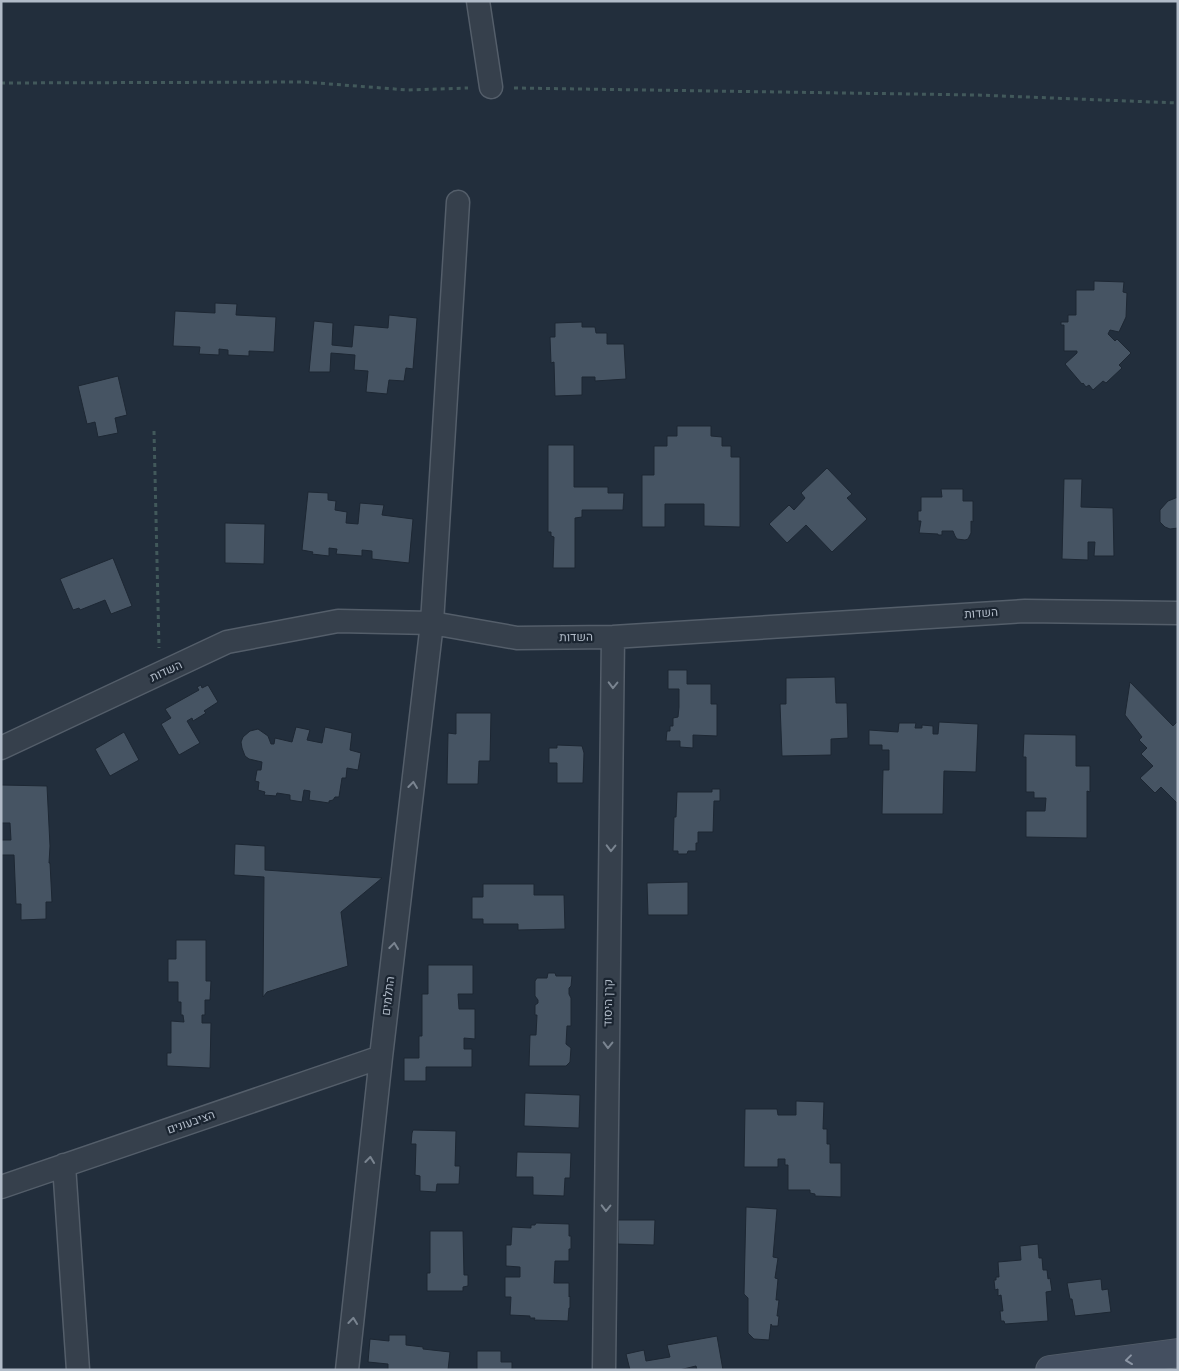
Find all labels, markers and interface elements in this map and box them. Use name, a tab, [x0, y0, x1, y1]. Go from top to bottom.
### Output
street label: השדות	[964, 605, 998, 621]
street label: השדות	[559, 630, 593, 644]
street label: השדות	[148, 657, 184, 685]
one-way arrow	[608, 682, 618, 690]
one-way arrow	[407, 780, 418, 788]
one-way arrow	[605, 844, 616, 852]
one-way arrow	[388, 942, 399, 950]
street label: התלמים	[379, 976, 397, 1016]
street label: קרן היסוד	[601, 979, 615, 1027]
one-way arrow	[603, 1042, 613, 1050]
street label: הציבעונים	[165, 1107, 217, 1137]
one-way arrow	[364, 1155, 375, 1163]
one-way arrow	[601, 1204, 611, 1212]
one-way arrow	[347, 1317, 358, 1325]
one-way arrow	[1125, 1354, 1134, 1364]

